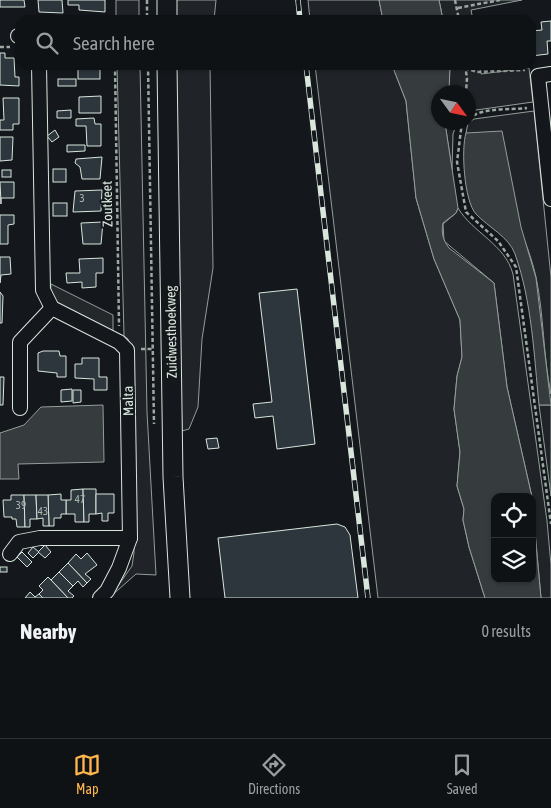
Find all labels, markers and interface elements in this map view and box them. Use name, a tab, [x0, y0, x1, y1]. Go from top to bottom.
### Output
search box	[15, 15, 536, 70]
icon: search	[33, 29, 61, 57]
text: Search here	[73, 32, 155, 54]
north arrow	[431, 85, 476, 130]
street label: Zoutkeet	[99, 181, 115, 227]
house number: 3	[79, 192, 85, 204]
street label: Zuidwesthoekweg	[162, 285, 180, 379]
street label: Malta	[120, 386, 136, 416]
house number: 47	[75, 493, 85, 505]
map controls	[491, 493, 536, 583]
button: locate	[491, 493, 536, 538]
house number: 39	[16, 499, 26, 511]
house number: 43	[38, 505, 48, 517]
button: layers	[491, 538, 536, 583]
text: Nearby	[20, 619, 76, 643]
text: 0 results	[481, 622, 531, 640]
tab: Map	[73, 751, 101, 797]
tab: Directions	[248, 751, 300, 797]
tab: Saved	[447, 751, 478, 797]

